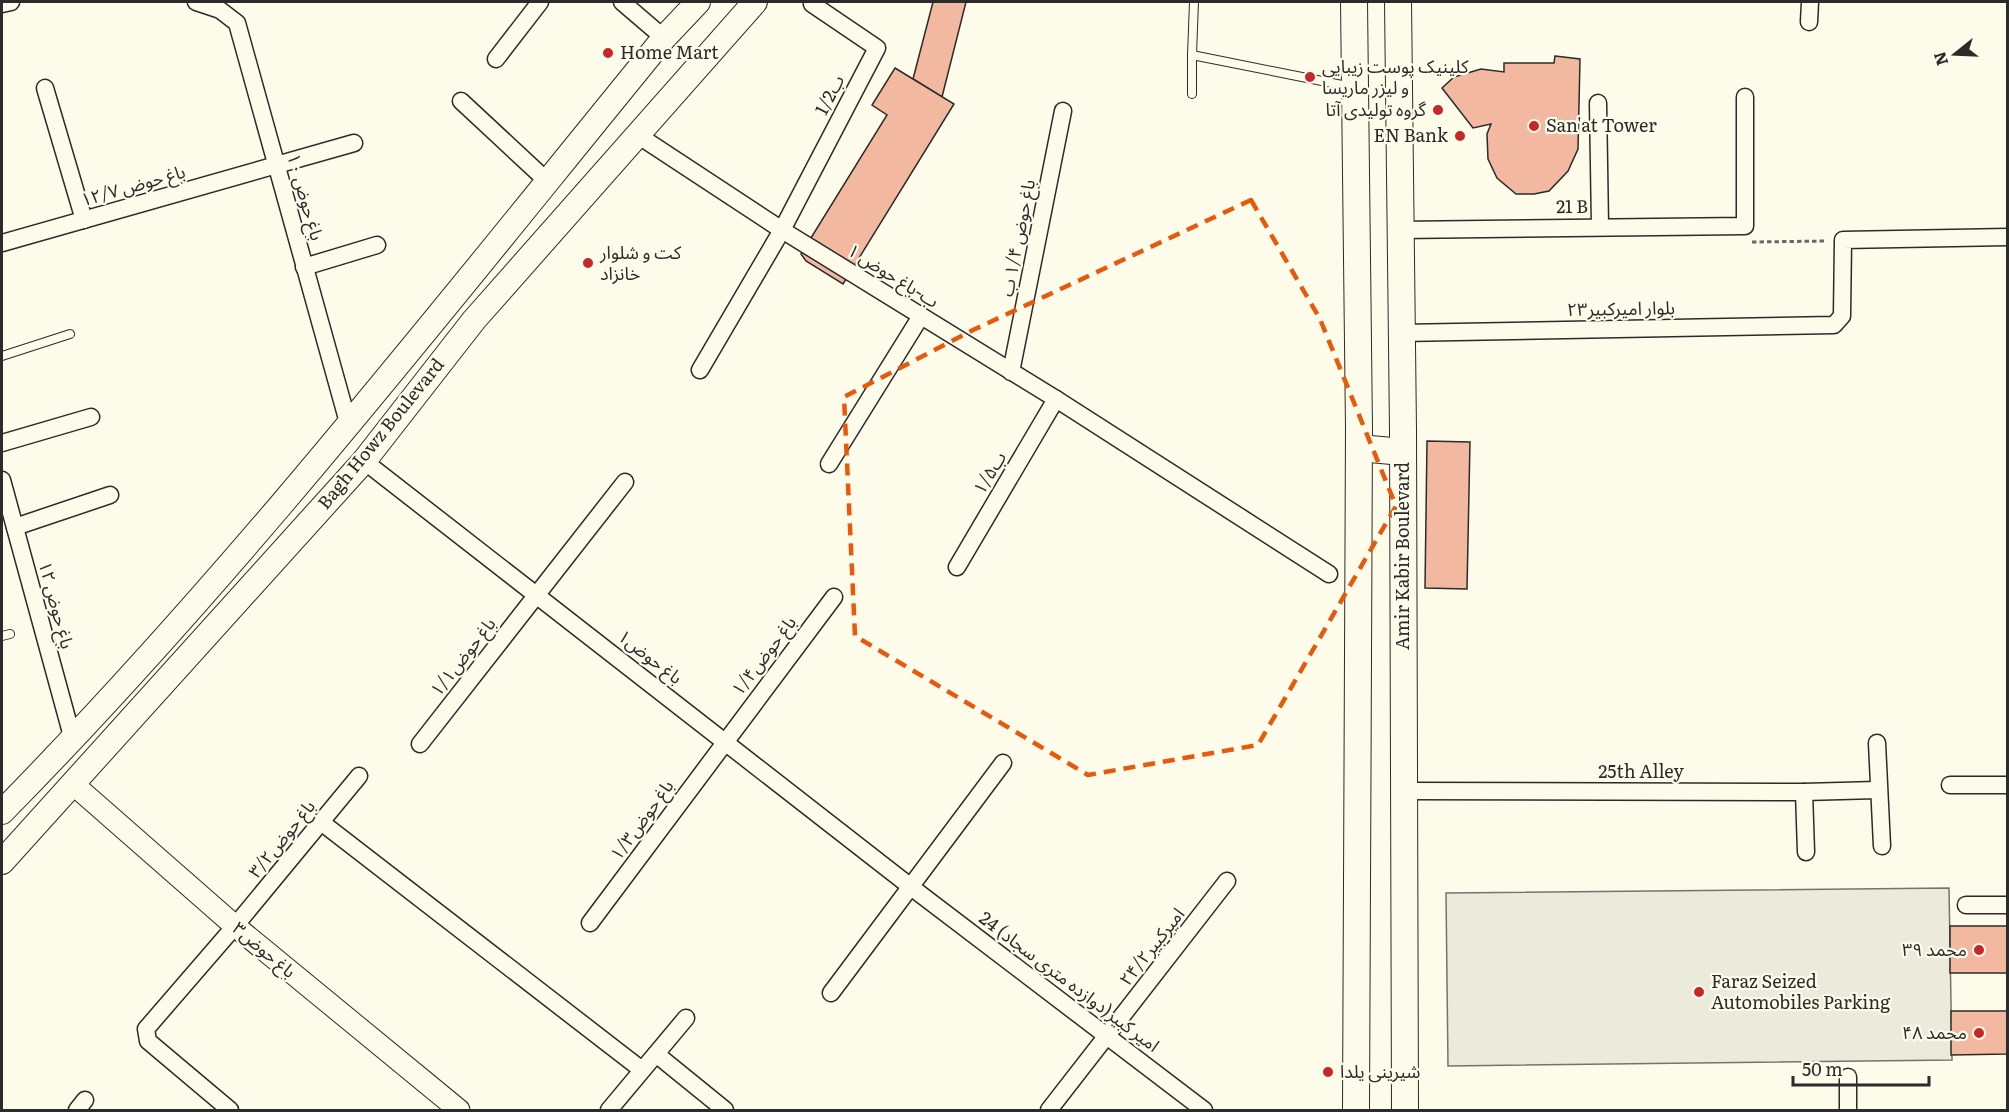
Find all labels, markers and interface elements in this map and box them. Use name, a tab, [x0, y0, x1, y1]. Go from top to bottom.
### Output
north arrow	[1925, 24, 1985, 84]
place label: Home Mart	[620, 38, 719, 65]
marker: Home Mart	[601, 46, 615, 60]
text: N	[1926, 49, 1953, 69]
place label: کلینیک پوست زیبایی و لیزر ماریسا	[1322, 52, 1469, 100]
street label: 1/2ب	[807, 69, 850, 119]
marker: کلینیک پوست زیبایی و لیزر ماریسا	[1303, 70, 1317, 84]
place label: گروه تولیدی آتا	[1326, 95, 1427, 122]
marker: گروه تولیدی آتا	[1431, 103, 1445, 117]
place label: San'at Tower	[1546, 111, 1657, 138]
marker: San'at Tower	[1527, 119, 1541, 133]
place label: EN Bank	[1374, 121, 1449, 148]
marker: EN Bank	[1453, 129, 1467, 143]
street label: ۱۰ باغ حوض	[279, 150, 332, 244]
street label: ۱۲/۷ باغ حوض	[77, 157, 189, 214]
street label: باغ حوض ۱/۴ ب	[992, 177, 1043, 299]
street label: 21 B	[1556, 192, 1588, 219]
street label: ۱ ب-باغ حوض	[842, 236, 945, 315]
place label: کت و شلوار خانزاد	[599, 238, 682, 286]
marker: کت و شلوار خانزاد	[581, 256, 595, 270]
street label: ۲۳بلوار امیرکبیر	[1567, 293, 1675, 322]
street label: Bagh Howz Boulevard	[310, 352, 449, 515]
street label: ب۱/۵	[965, 445, 1012, 499]
street label: Amir Kabir Boulevard	[1388, 462, 1415, 650]
street label: ۱۲ باغ حوض	[31, 558, 82, 652]
street label: باغ حوض۱/۴	[724, 610, 803, 702]
street label: باغ حوض۱/۱	[422, 611, 503, 703]
street label: باغ حوض۱	[612, 622, 689, 691]
street label: 25th Alley	[1598, 757, 1684, 784]
street label: باغ حوض۱/۳	[602, 773, 681, 866]
street label: باغ حوض۳/۲	[241, 793, 322, 884]
street label: امیرکبیر۲۴/۲	[1112, 901, 1190, 991]
street label: 24 امیر کبیر(دوازده متری سجاد)	[974, 904, 1166, 1058]
street label: باغ حوض۳	[226, 914, 303, 985]
place label: محمد ۳۹	[1902, 935, 1967, 962]
marker: محمد ۳۹	[1972, 943, 1986, 957]
place label: Faraz Seized Automobiles Parking	[1711, 967, 1891, 1015]
marker: Faraz Seized Automobiles Parking	[1692, 985, 1706, 999]
place label: محمد ۴۸	[1902, 1018, 1967, 1045]
marker: محمد ۴۸	[1972, 1026, 1986, 1040]
scale bar	[1793, 1049, 1930, 1087]
text: 50 m	[1802, 1055, 1843, 1082]
place label: شیرینی یلدا	[1340, 1057, 1420, 1084]
marker: شیرینی یلدا	[1321, 1065, 1335, 1079]

